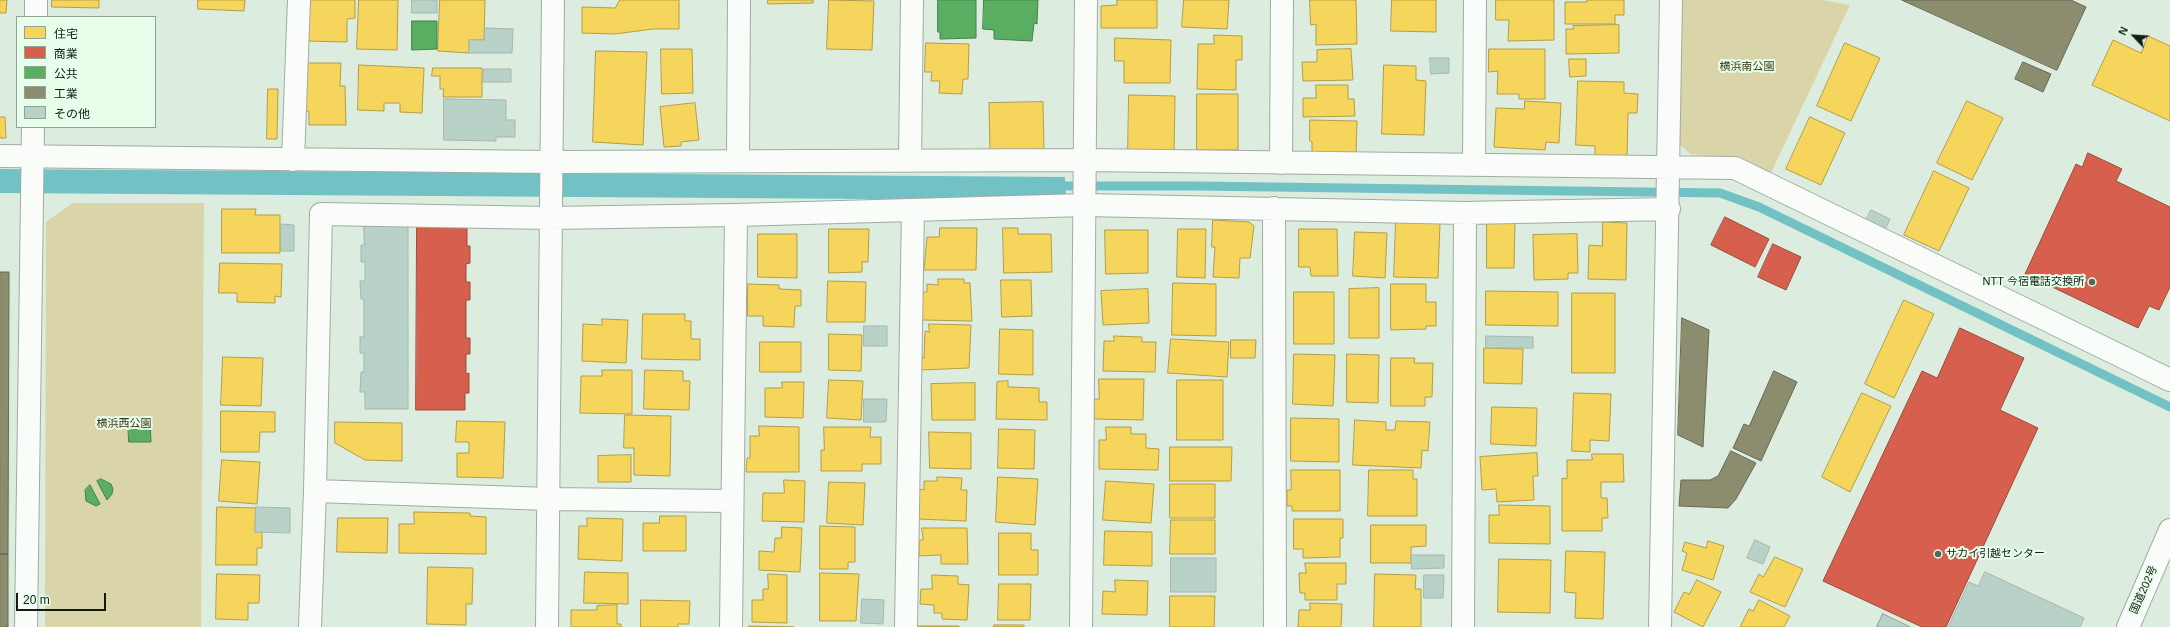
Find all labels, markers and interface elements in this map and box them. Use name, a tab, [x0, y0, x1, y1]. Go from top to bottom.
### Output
legend	[16, 16, 156, 128]
north arrow	[2114, 16, 2154, 56]
text: N	[2116, 25, 2130, 37]
text: 住宅	[54, 27, 78, 41]
text: 商業	[54, 47, 78, 61]
park label: 横浜南公園	[1720, 60, 1774, 74]
text: 公共	[54, 67, 78, 81]
text: 工業	[54, 87, 78, 101]
text: その他	[54, 107, 90, 121]
place label: NTT 今宿電話交換所	[1983, 275, 2084, 289]
marker: NTT 今宿電話交換所	[2087, 277, 2097, 287]
park label: 横浜西公園	[97, 417, 151, 431]
place label: サカイ引越センター	[1946, 547, 2045, 561]
marker: サカイ引越センター	[1933, 549, 1943, 559]
street label: 国道202号	[2128, 564, 2160, 616]
scale bar	[18, 585, 108, 611]
text: 20 m	[23, 593, 50, 607]

